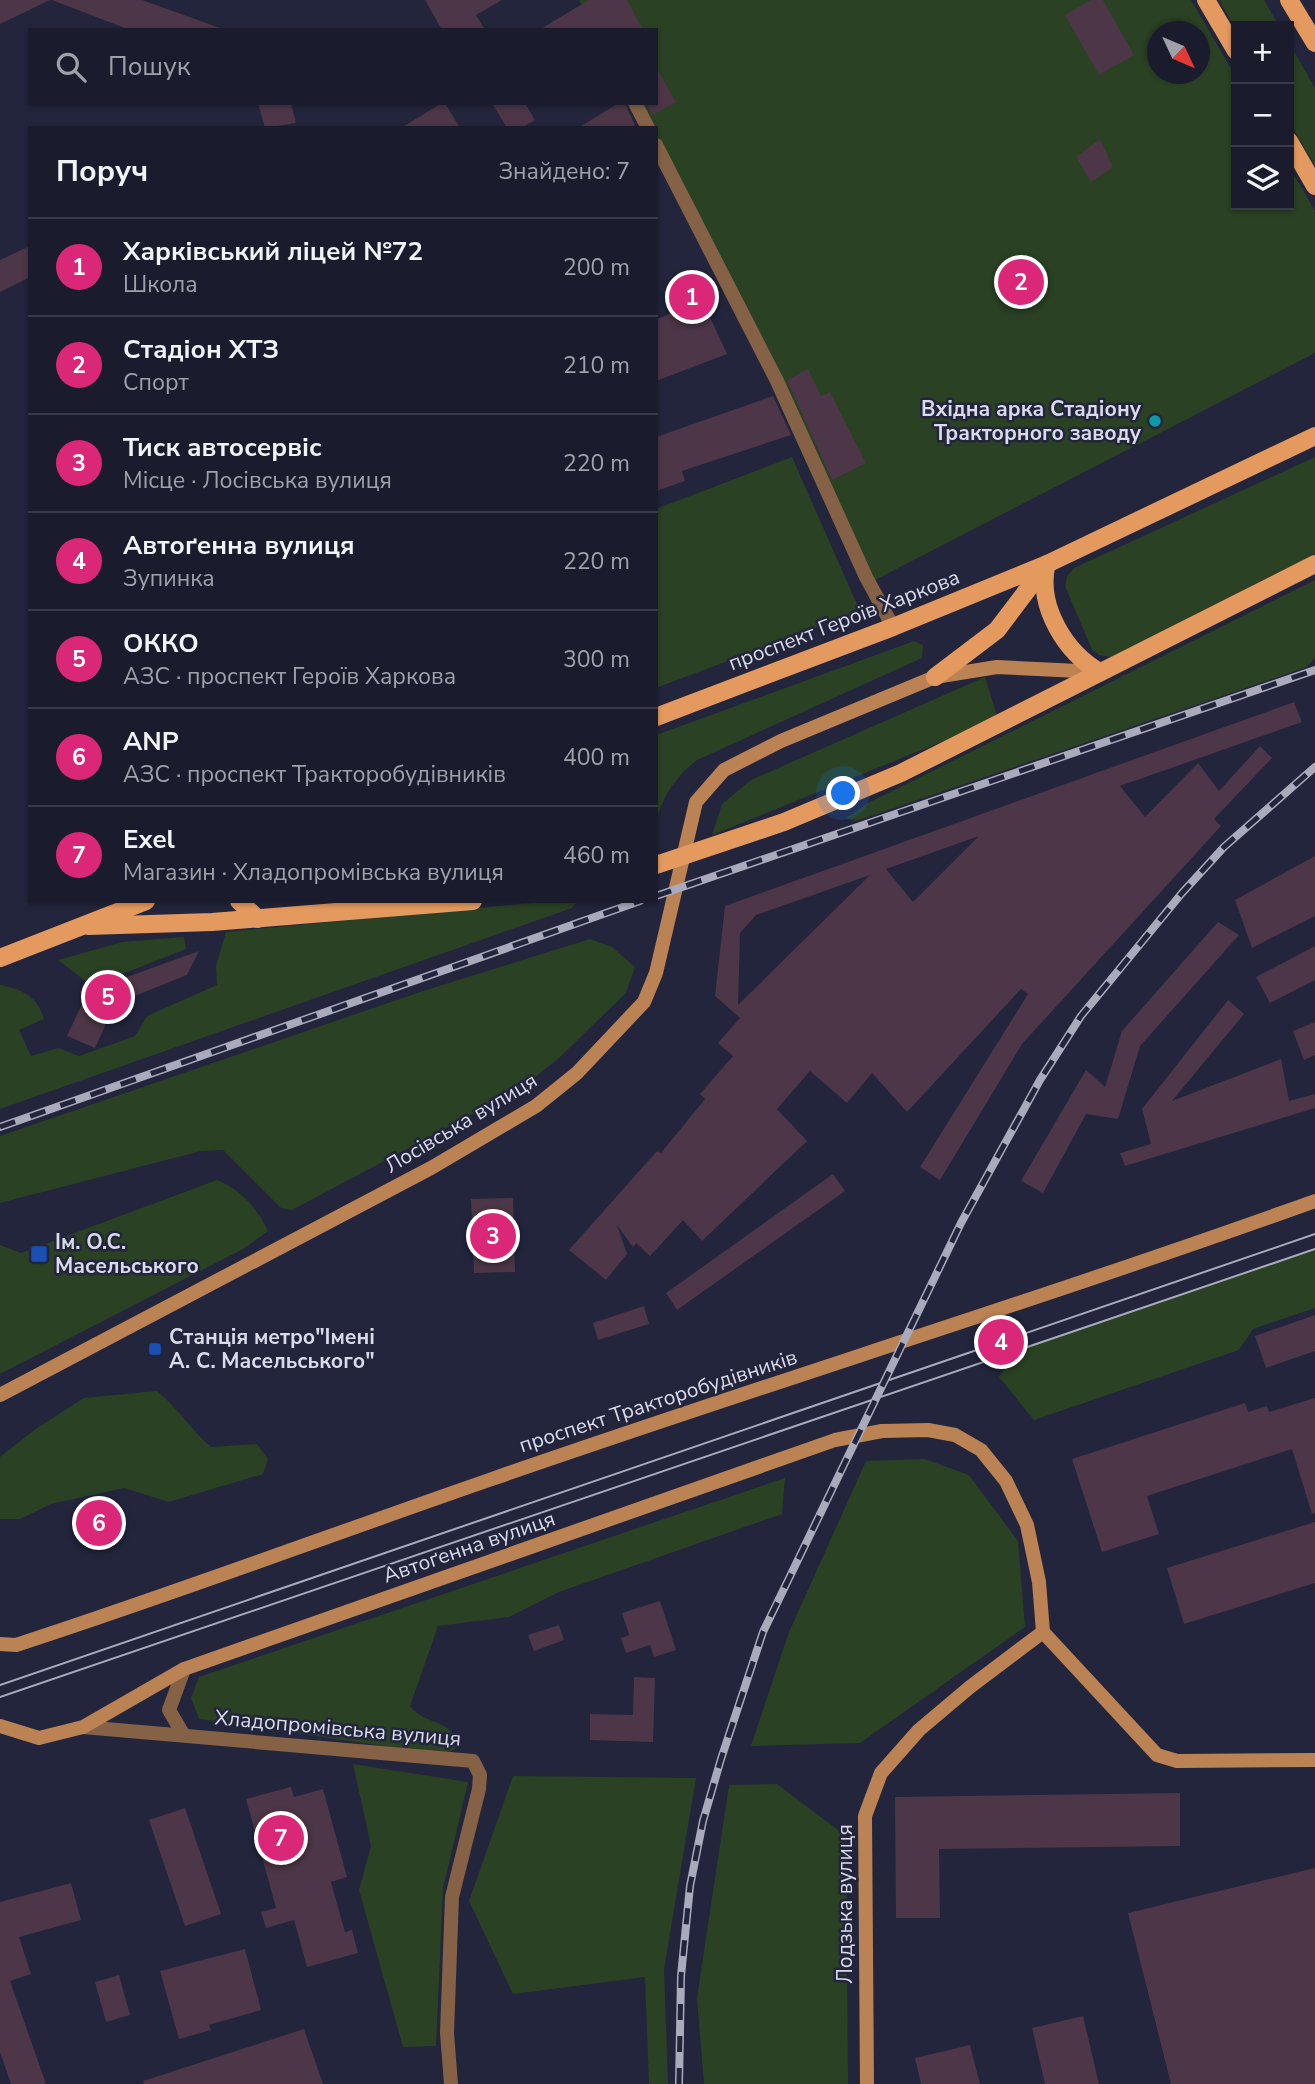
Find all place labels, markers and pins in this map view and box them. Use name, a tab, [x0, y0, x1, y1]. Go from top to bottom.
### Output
pin: 2	[998, 256, 1044, 308]
pin: 1	[669, 271, 715, 323]
place label: Вхідна арка Стадіону Тракторного заводу	[921, 395, 1142, 447]
marker: Вхідна арка Стадіону Тракторного заводу	[1147, 413, 1163, 429]
pin: 5	[85, 971, 131, 1023]
pin: 3	[470, 1210, 516, 1262]
place label: Ім. О.С. Масельського	[55, 1228, 199, 1280]
marker: Ім. О.С. Масельського	[29, 1244, 49, 1264]
pin: 4	[978, 1316, 1024, 1368]
place label: Станція метро"Імені А. С. Масельського"	[169, 1323, 375, 1375]
marker: Станція метро"Імені А. С. Масельського"	[147, 1341, 163, 1357]
pin: 6	[76, 1497, 122, 1549]
pin: 7	[258, 1812, 304, 1864]

